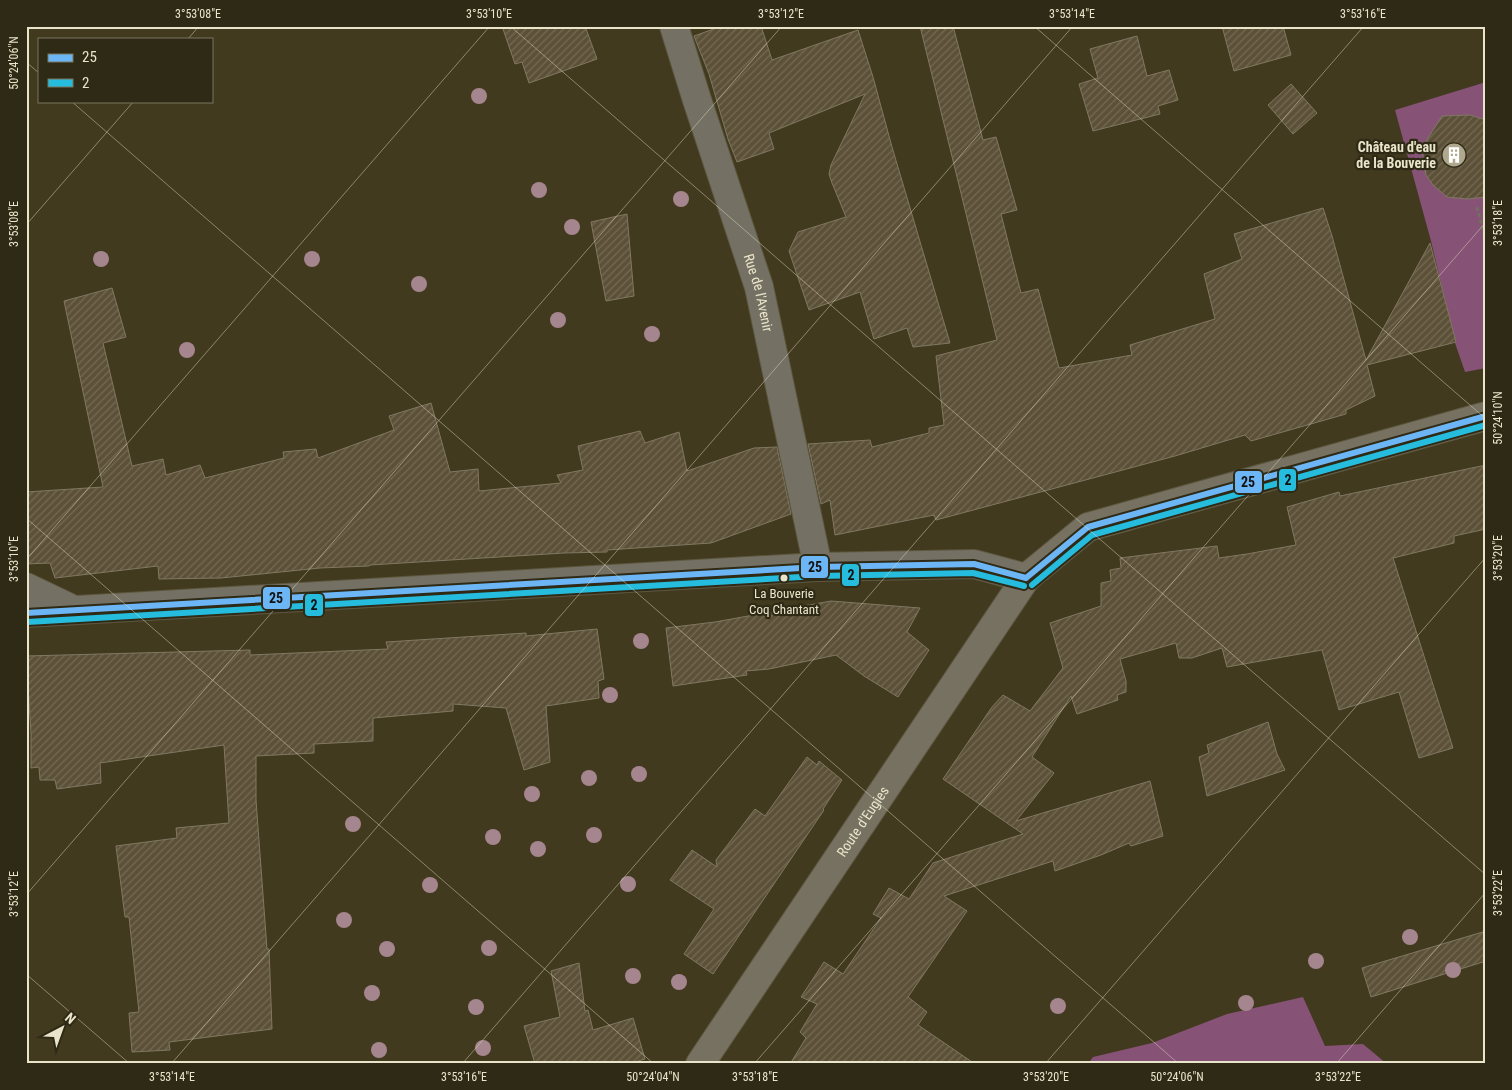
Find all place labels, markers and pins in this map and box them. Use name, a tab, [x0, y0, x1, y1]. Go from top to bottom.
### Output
place label: Château d'eau de la Bouverie	[1356, 139, 1436, 171]
building icon: Château d'eau de la Bouverie	[1441, 142, 1467, 168]
marker: La Bouverie Coq Chantant	[779, 573, 789, 583]
place label: La Bouverie Coq Chantant	[749, 586, 819, 617]

